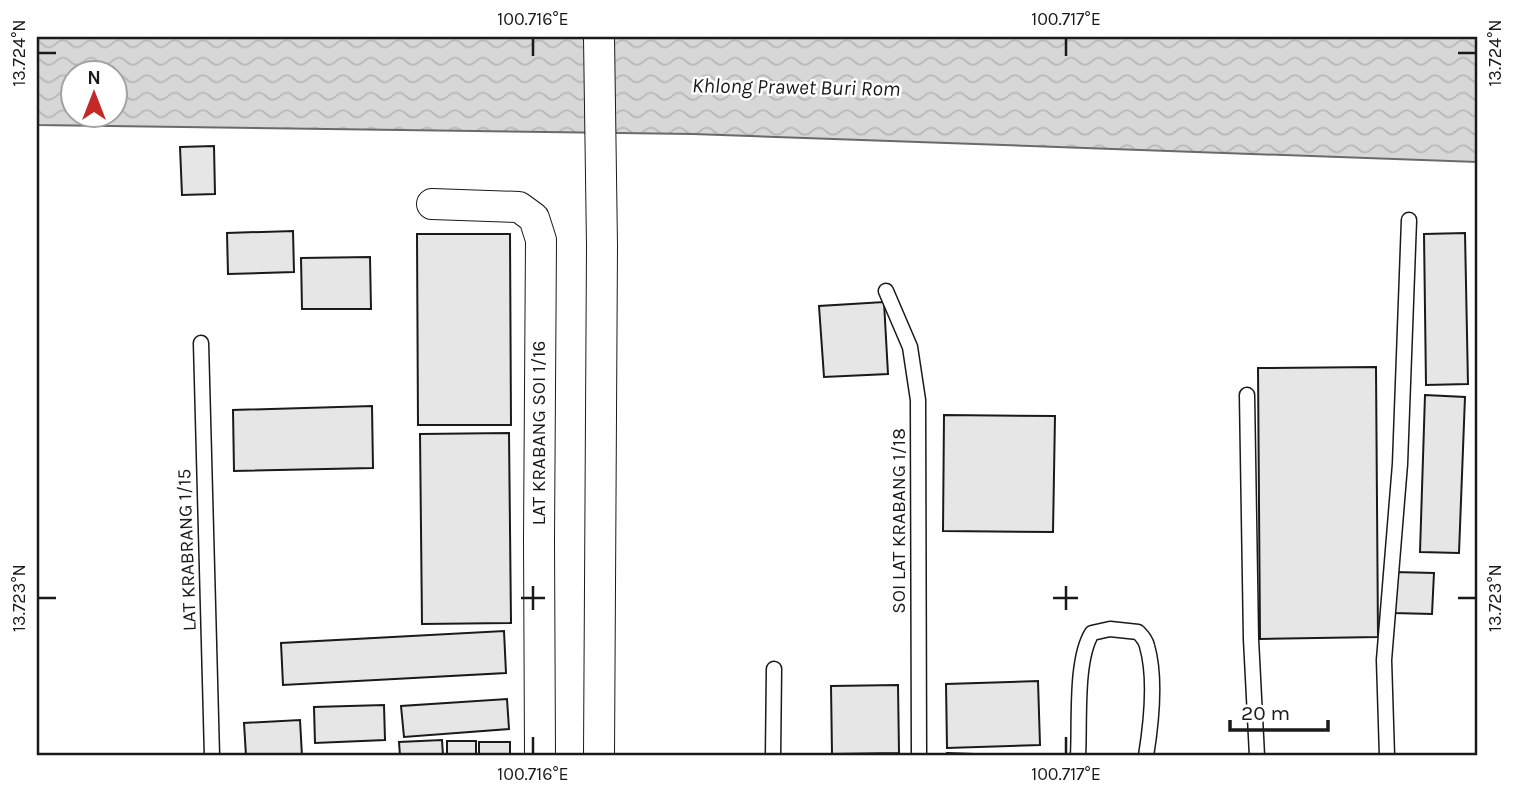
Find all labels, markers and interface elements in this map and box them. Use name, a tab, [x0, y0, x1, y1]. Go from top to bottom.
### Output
text: 100.716°E	[497, 8, 569, 30]
text: 100.717°E	[1031, 8, 1101, 30]
text: 13.724°N	[8, 19, 30, 87]
text: 13.724°N	[1484, 19, 1506, 87]
north arrow	[60, 60, 130, 130]
text: N	[87, 67, 101, 89]
water label: Khlong Prawet Buri Rom	[692, 73, 900, 101]
street label: LAT KRABANG SOI 1/16	[528, 341, 550, 525]
street label: SOI LAT KRABANG 1/18	[888, 428, 910, 614]
street label: LAT KRABRANG 1/15	[173, 468, 201, 632]
text: 13.723°N	[8, 564, 30, 632]
text: 13.723°N	[1484, 564, 1506, 632]
scale bar	[1230, 688, 1328, 732]
text: 20 m	[1241, 701, 1290, 725]
text: 100.716°E	[497, 763, 569, 785]
text: 100.717°E	[1031, 763, 1101, 785]

